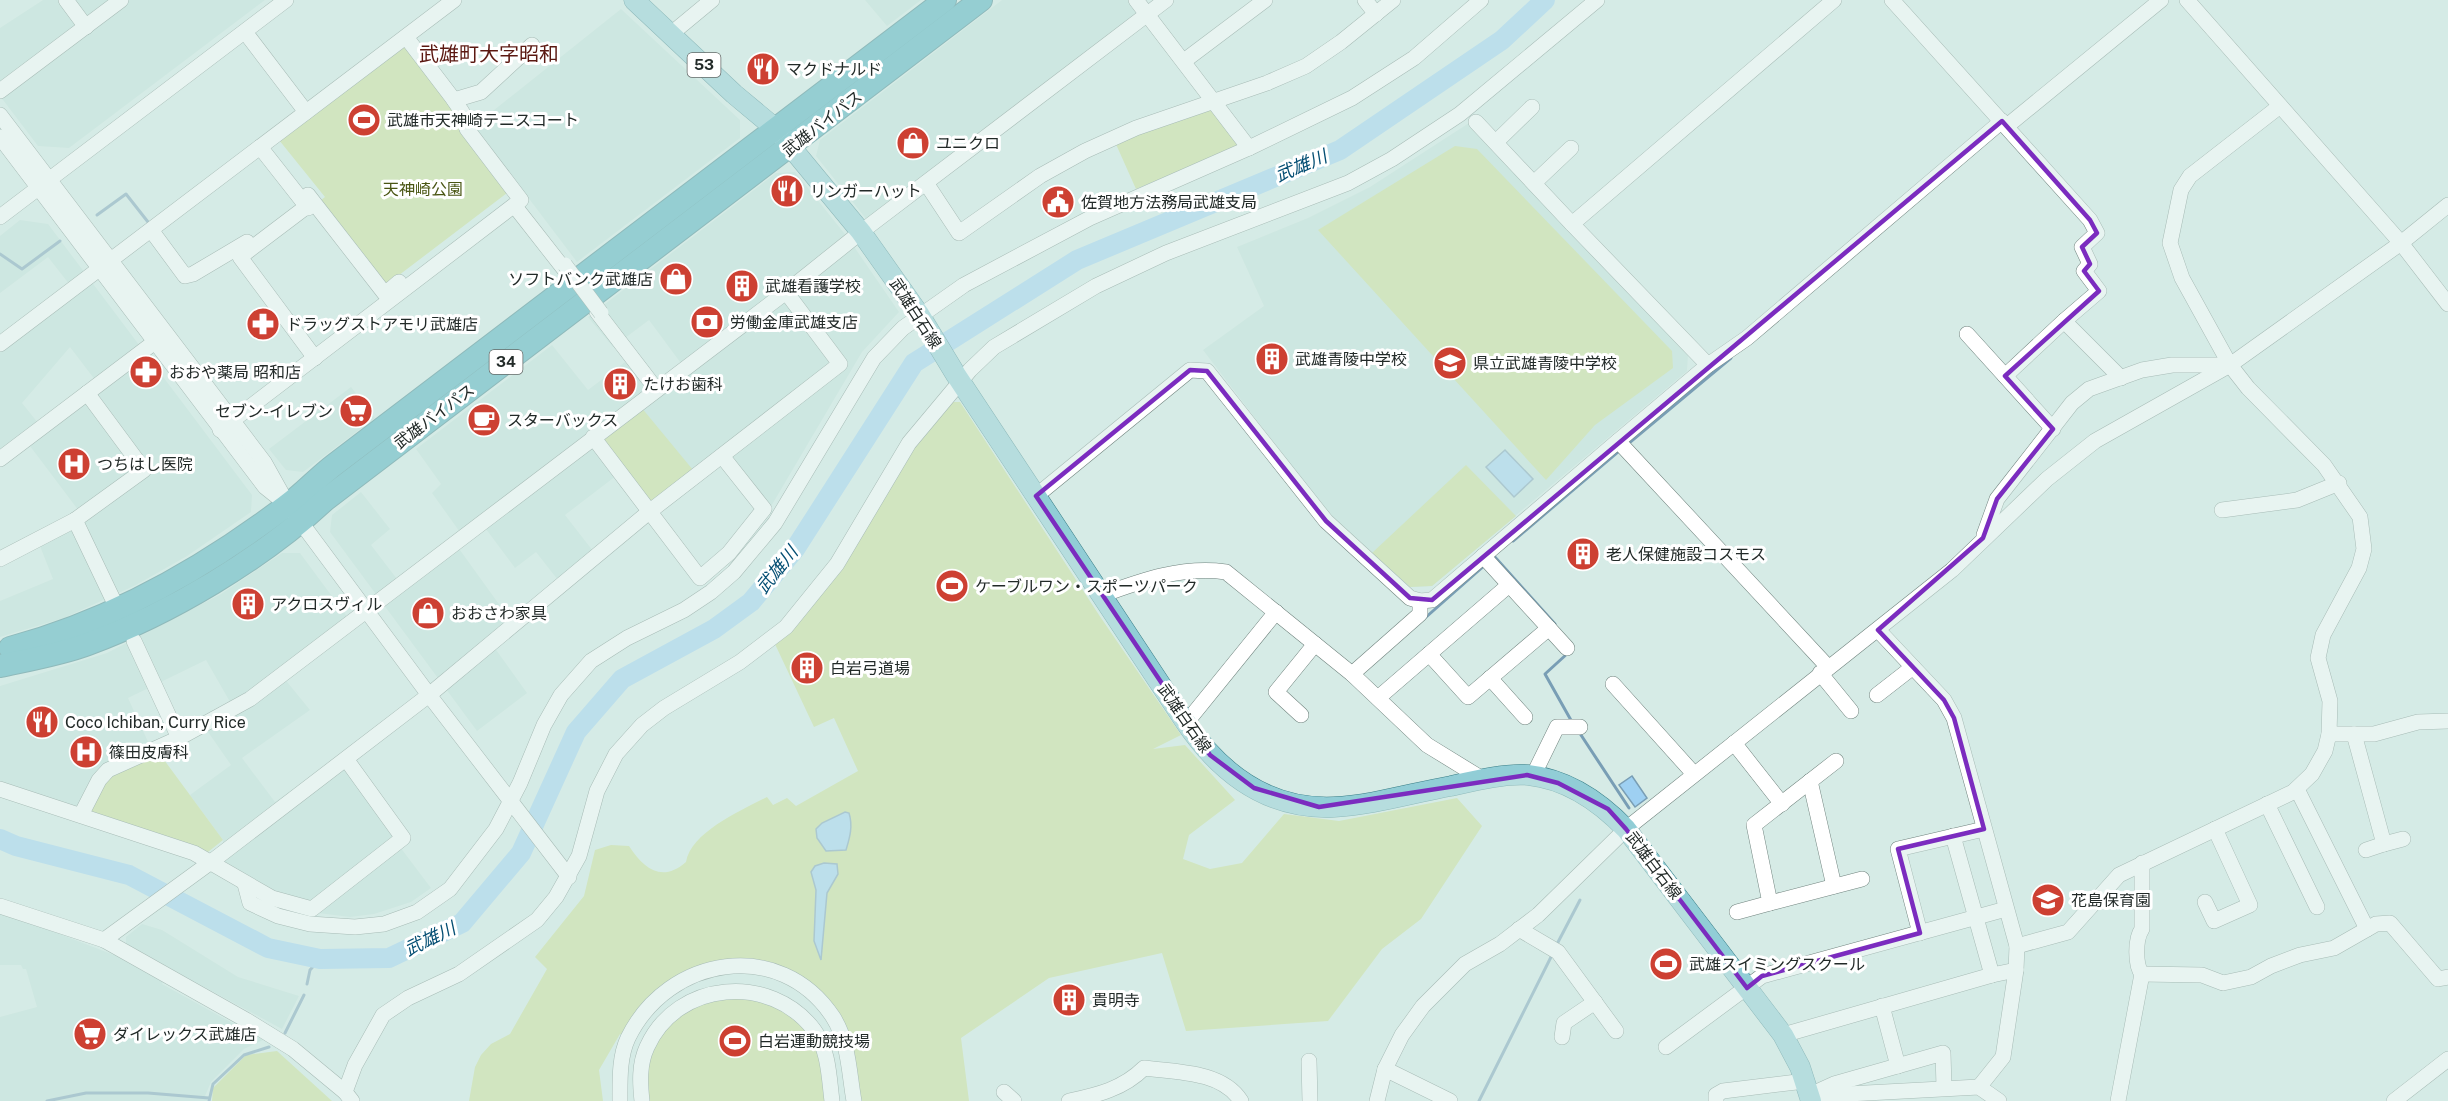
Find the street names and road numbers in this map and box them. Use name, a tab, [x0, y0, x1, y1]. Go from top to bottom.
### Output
road number: 53	[688, 53, 720, 77]
street label: 武雄バイパス	[779, 86, 866, 160]
street label: 武雄白石線	[886, 275, 945, 352]
road number: 34	[490, 350, 522, 374]
street label: 武雄バイパス	[390, 380, 478, 453]
street label: 武雄白石線	[1154, 680, 1215, 757]
street label: 武雄白石線	[1622, 828, 1685, 903]

